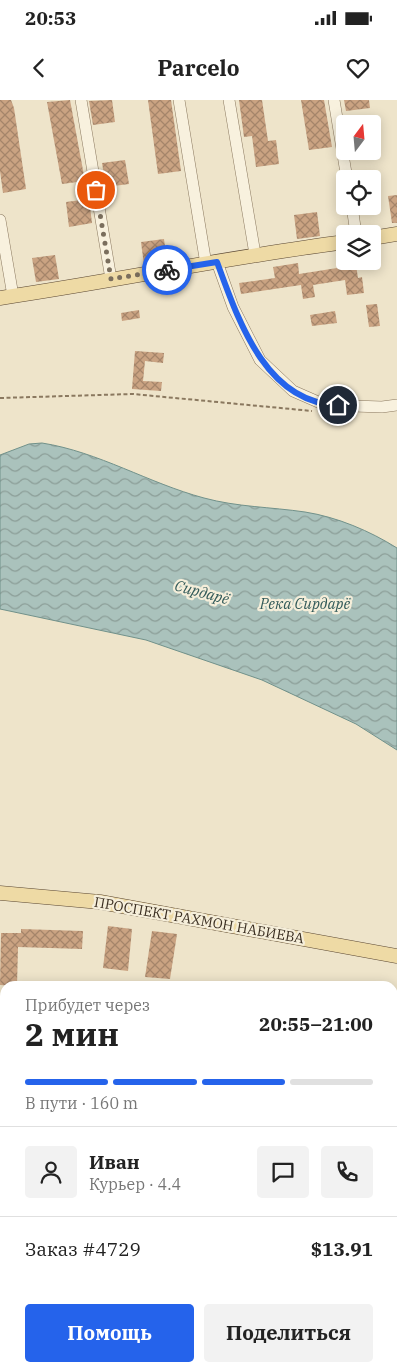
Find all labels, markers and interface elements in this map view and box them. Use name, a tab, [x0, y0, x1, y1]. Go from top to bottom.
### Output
text: 20:53	[25, 6, 76, 30]
text: Parcelo	[157, 53, 240, 82]
icon: back	[25, 54, 53, 82]
icon: heart	[344, 54, 372, 82]
north arrow	[336, 115, 381, 160]
map controls	[336, 115, 381, 270]
pin	[75, 169, 117, 211]
button: locate	[336, 170, 381, 215]
icon: bag	[82, 176, 110, 204]
button: layers	[336, 225, 381, 270]
courier	[142, 245, 192, 295]
icon: bike	[153, 256, 181, 284]
pin	[317, 384, 359, 426]
icon: home	[324, 391, 352, 419]
water label: Сирдарё	[173, 576, 233, 609]
water label: Река Сирдарё	[259, 594, 352, 613]
street label: ПРОСПЕКТ РАХМОН НАБИЕВА	[93, 893, 306, 947]
text: Прибудет через	[25, 995, 150, 1015]
text: 20:55–21:00	[259, 1012, 373, 1036]
text: 2 мин	[25, 1013, 119, 1055]
text: В пути · 160 m	[25, 1093, 138, 1113]
button: person	[25, 1146, 77, 1198]
button: chat	[257, 1146, 309, 1198]
button: phone	[321, 1146, 373, 1198]
text: Иван	[89, 1150, 140, 1174]
text: Курьер · 4.4	[89, 1174, 181, 1194]
text: Заказ #4729	[25, 1237, 141, 1261]
text: $13.91	[311, 1237, 373, 1261]
button: Помощь	[25, 1304, 194, 1362]
button: Поделиться	[204, 1304, 373, 1362]

